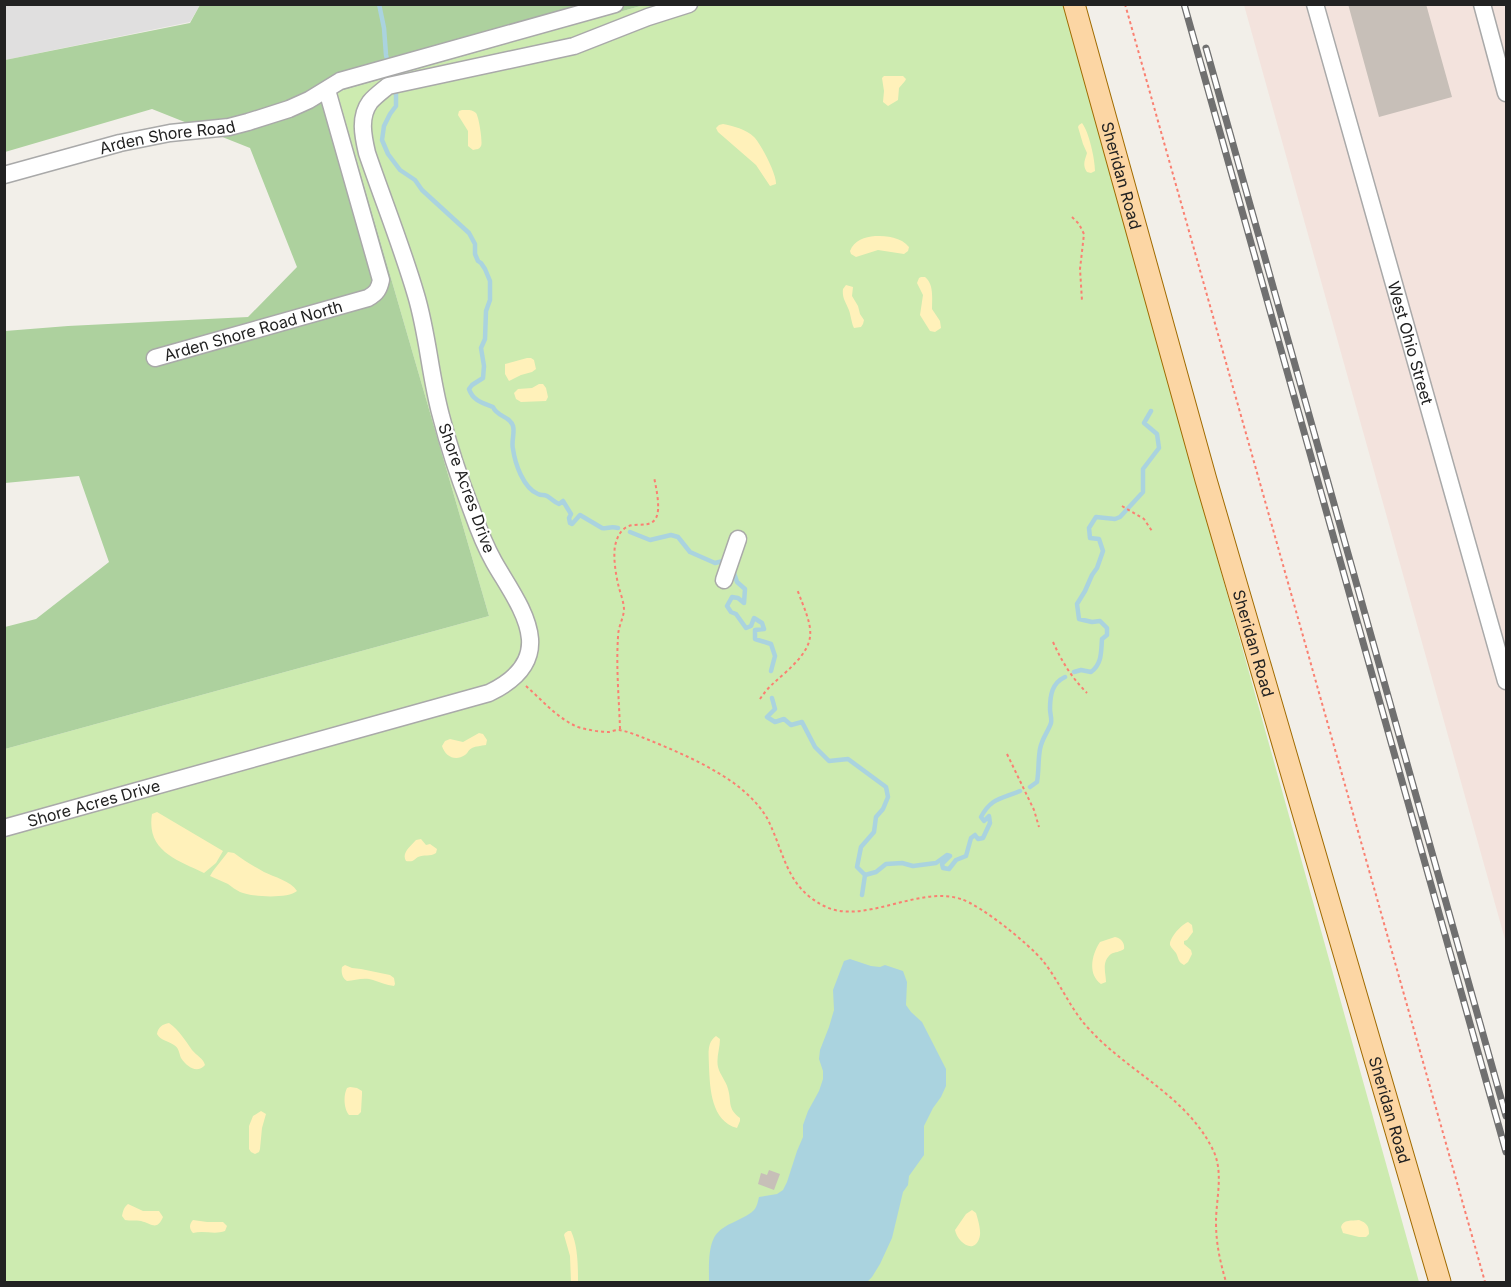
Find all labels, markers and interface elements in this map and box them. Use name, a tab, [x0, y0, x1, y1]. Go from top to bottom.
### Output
street label: Arden Shore Road	[97, 116, 237, 158]
street label: Sheridan Road	[1097, 120, 1146, 231]
street label: West Ohio Street	[1384, 279, 1437, 407]
street label: Arden Shore Road North	[162, 296, 345, 365]
street label: Shore Acres Drive	[434, 420, 500, 556]
street label: Sheridan Road	[1229, 587, 1279, 699]
street label: Shore Acres Drive	[25, 775, 162, 831]
street label: Sheridan Road	[1365, 1054, 1415, 1166]

